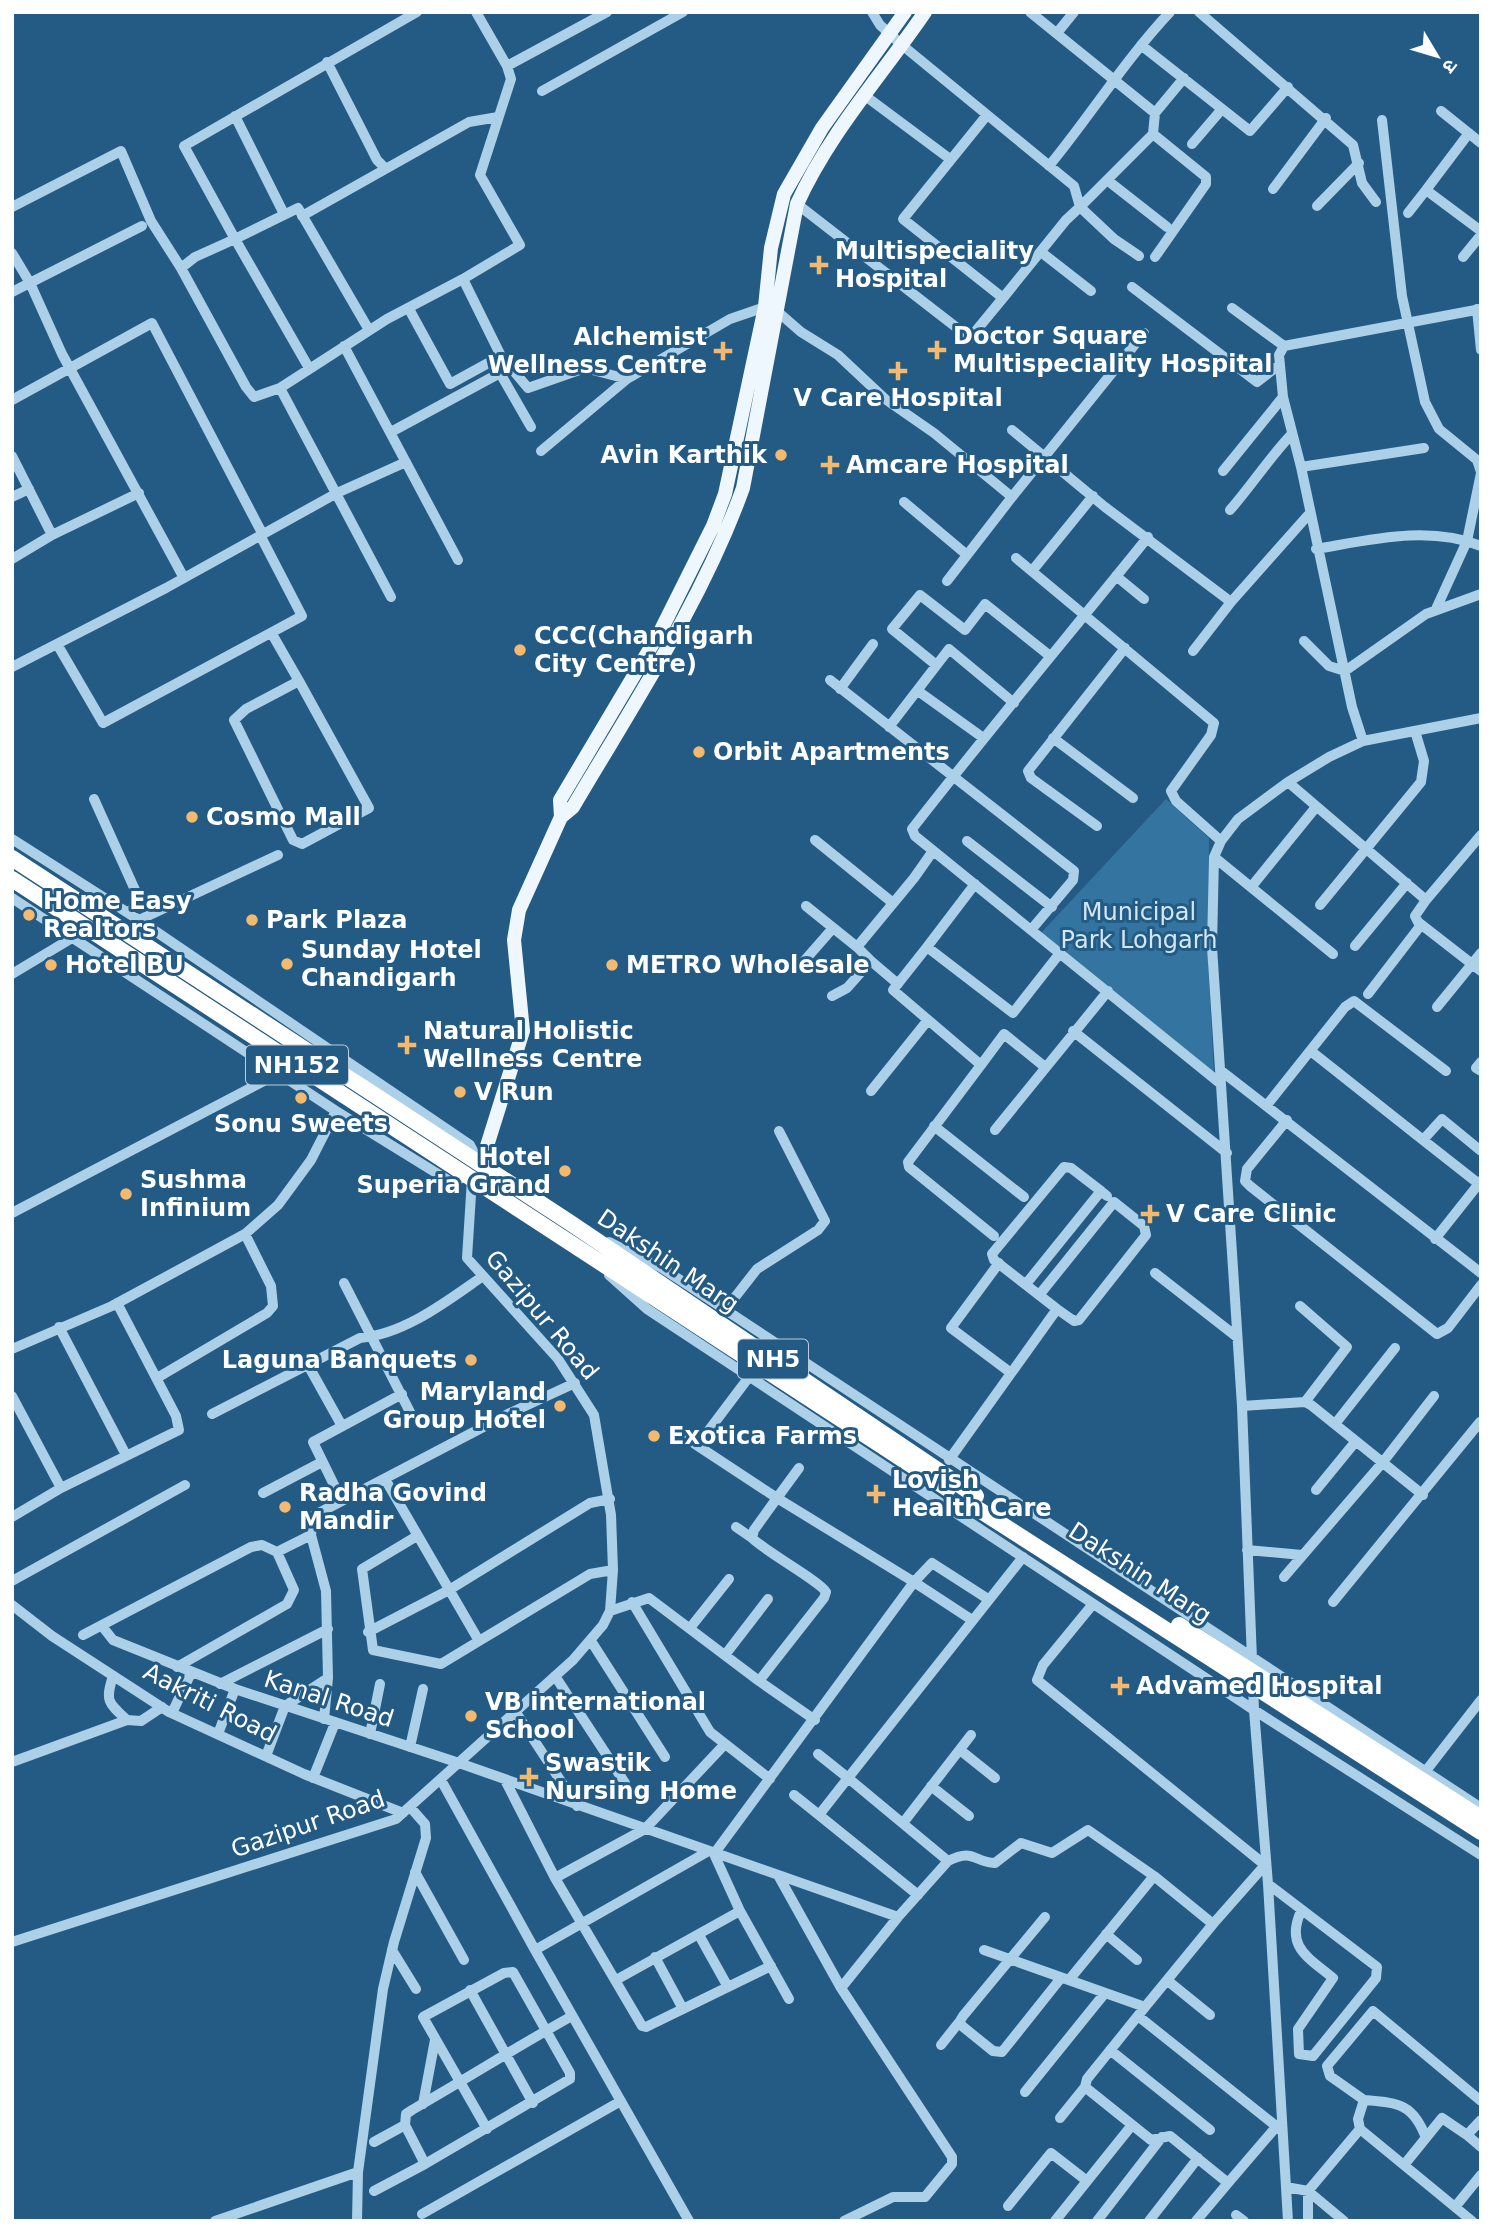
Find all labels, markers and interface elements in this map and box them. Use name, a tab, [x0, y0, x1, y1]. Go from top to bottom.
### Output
north arrow	[1402, 21, 1472, 91]
text: उ	[1438, 55, 1462, 78]
place label: Multispeciality Hospital	[835, 237, 1034, 293]
marker: Multispeciality Hospital	[809, 255, 829, 275]
place label: Doctor Square Multispeciality Hospital	[953, 322, 1272, 378]
place label: Alchemist Wellness Centre	[488, 323, 707, 379]
marker: Doctor Square Multispeciality Hospital	[927, 340, 947, 360]
marker: Alchemist Wellness Centre	[713, 341, 733, 361]
marker: V Care Hospital	[888, 361, 908, 381]
place label: V Care Hospital	[793, 384, 1003, 412]
place label: Avin Karthik	[601, 441, 768, 469]
marker: Avin Karthik	[773, 447, 789, 463]
place label: Amcare Hospital	[846, 451, 1069, 479]
marker: Amcare Hospital	[820, 455, 840, 475]
place label: CCC(Chandigarh City Centre)	[534, 622, 754, 678]
marker: CCC(Chandigarh City Centre)	[512, 642, 528, 658]
place label: Orbit Apartments	[713, 738, 950, 766]
marker: Orbit Apartments	[691, 744, 707, 760]
place label: Cosmo Mall	[206, 803, 361, 831]
marker: Cosmo Mall	[184, 809, 200, 825]
place label: Home Easy Realtors	[43, 887, 192, 943]
park label: Municipal Park Lohgarh	[1061, 898, 1217, 954]
place label: Park Plaza	[266, 906, 407, 934]
marker: Home Easy Realtors	[21, 907, 37, 923]
marker: Park Plaza	[244, 912, 260, 928]
place label: Sunday Hotel Chandigarh	[301, 936, 482, 992]
place label: Hotel BU	[65, 951, 184, 979]
place label: METRO Wholesale	[626, 951, 869, 979]
marker: Sunday Hotel Chandigarh	[279, 956, 295, 972]
marker: Hotel BU	[43, 957, 59, 973]
marker: METRO Wholesale	[604, 957, 620, 973]
place label: Natural Holistic Wellness Centre	[423, 1017, 642, 1073]
marker: Natural Holistic Wellness Centre	[397, 1035, 417, 1055]
road number: NH152	[246, 1046, 348, 1084]
place label: V Run	[474, 1078, 554, 1106]
marker: V Run	[452, 1084, 468, 1100]
marker: Sonu Sweets	[293, 1090, 309, 1106]
place label: Sonu Sweets	[214, 1110, 388, 1138]
place label: Hotel Superia Grand	[357, 1143, 551, 1199]
marker: Hotel Superia Grand	[557, 1163, 573, 1179]
place label: Sushma Infinium	[140, 1166, 251, 1222]
marker: Sushma Infinium	[118, 1186, 134, 1202]
place label: V Care Clinic	[1166, 1200, 1337, 1228]
street label: Dakshin Marg	[592, 1203, 744, 1319]
marker: V Care Clinic	[1140, 1204, 1160, 1224]
street label: Gazipur Road	[480, 1244, 604, 1386]
road number: NH5	[738, 1340, 808, 1378]
place label: Laguna Banquets	[222, 1346, 457, 1374]
marker: Laguna Banquets	[463, 1352, 479, 1368]
place label: Maryland Group Hotel	[383, 1378, 546, 1434]
marker: Maryland Group Hotel	[552, 1398, 568, 1414]
place label: Exotica Farms	[668, 1422, 857, 1450]
marker: Exotica Farms	[646, 1428, 662, 1444]
place label: Lovish Health Care	[892, 1466, 1052, 1522]
place label: Radha Govind Mandir	[299, 1479, 487, 1535]
marker: Lovish Health Care	[866, 1484, 886, 1504]
marker: Radha Govind Mandir	[277, 1499, 293, 1515]
street label: Dakshin Marg	[1063, 1516, 1217, 1630]
street label: Aakriti Road	[139, 1657, 281, 1749]
street label: Kanal Road	[261, 1665, 397, 1733]
place label: Advamed Hospital	[1136, 1672, 1383, 1700]
marker: Advamed Hospital	[1110, 1676, 1130, 1696]
place label: VB international School	[485, 1688, 706, 1744]
marker: VB international School	[463, 1708, 479, 1724]
place label: Swastik Nursing Home	[545, 1749, 737, 1805]
marker: Swastik Nursing Home	[519, 1767, 539, 1787]
street label: Gazipur Road	[227, 1785, 389, 1863]

